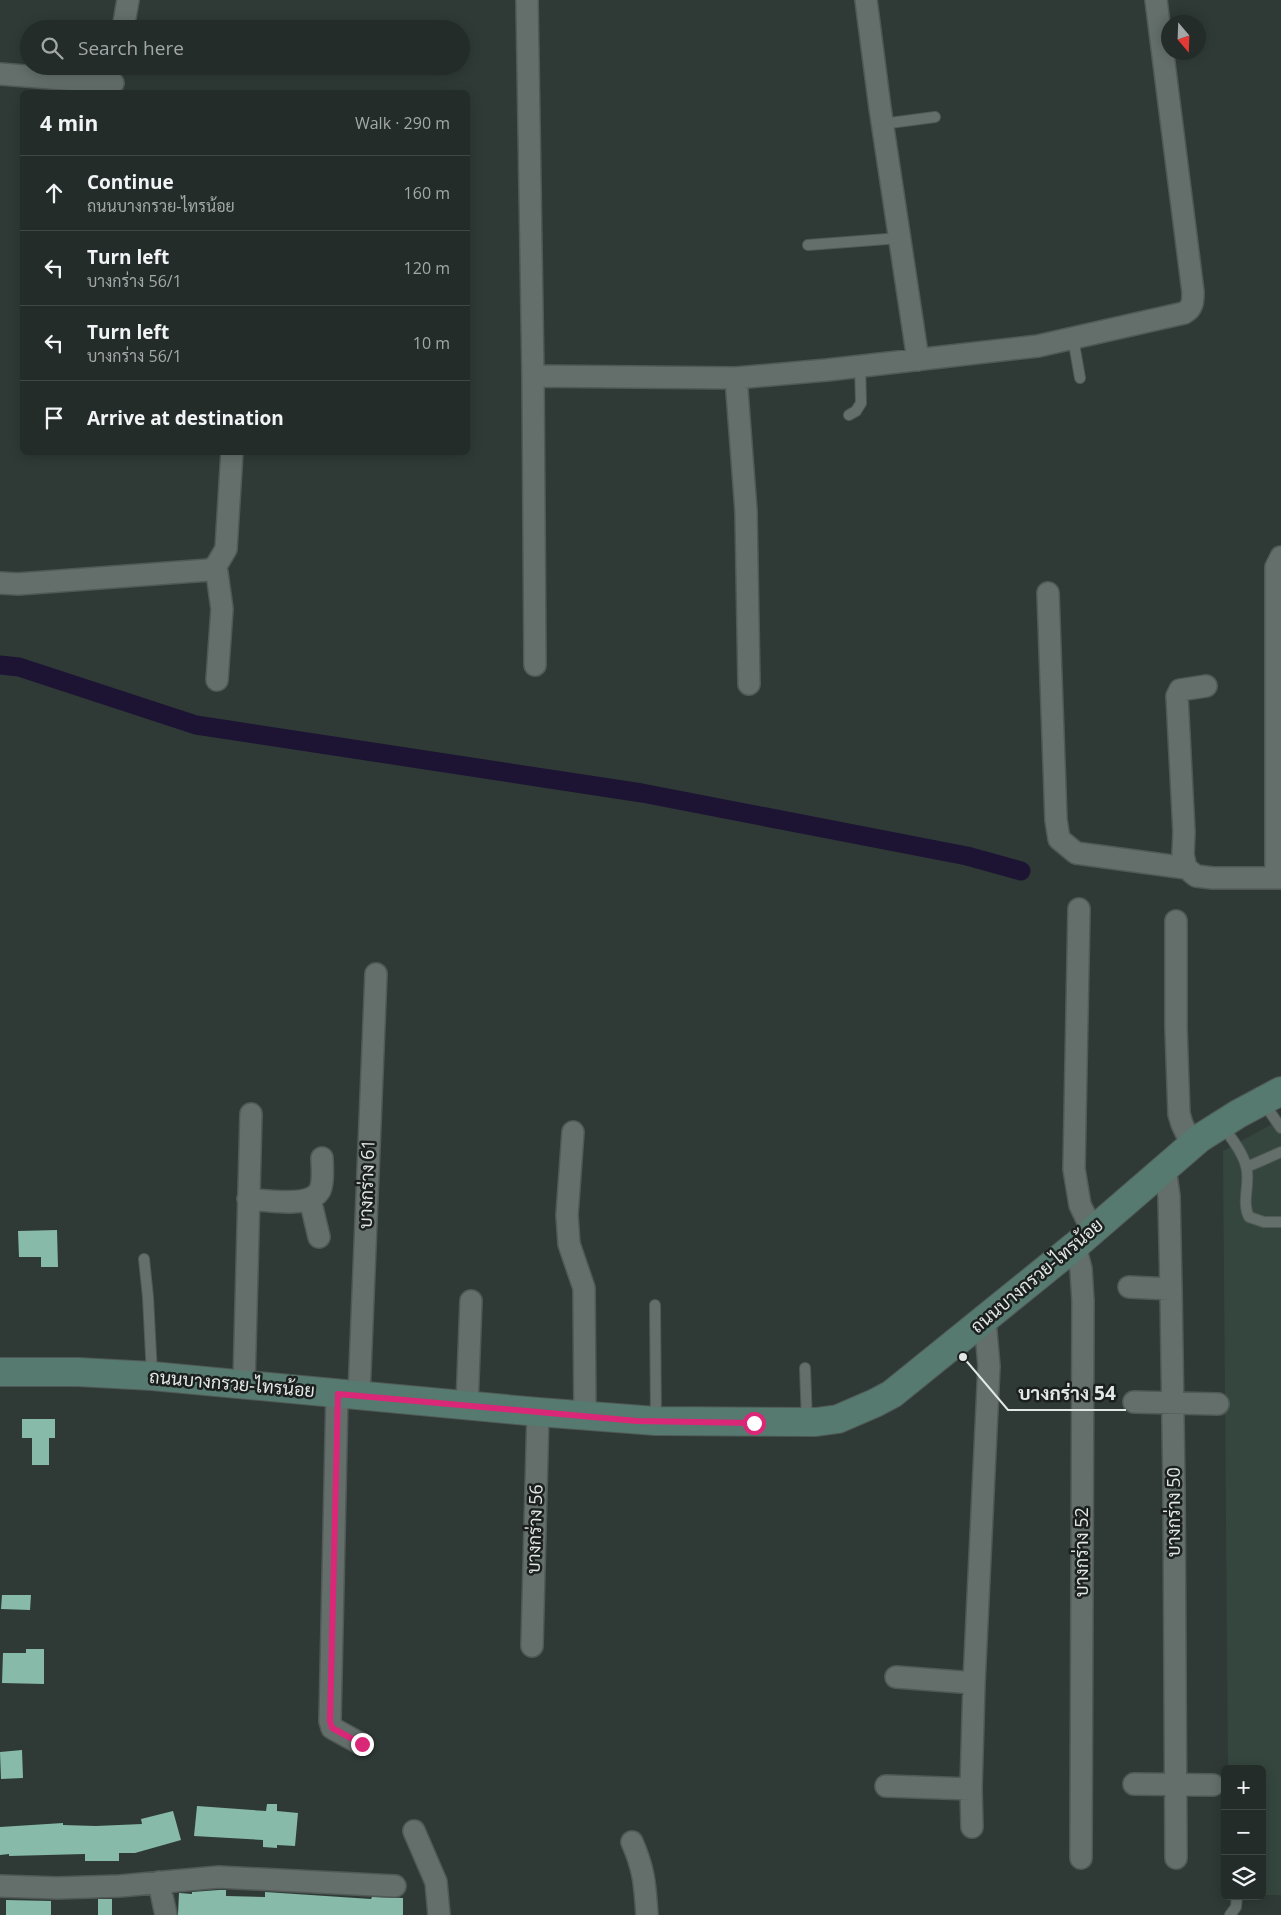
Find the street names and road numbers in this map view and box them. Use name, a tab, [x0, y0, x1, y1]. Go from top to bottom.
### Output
street label: บางกร่าง 61	[352, 1139, 380, 1229]
street label: ถนนบางกรวย-ไทรน้อย	[965, 1213, 1108, 1338]
street label: ถนนบางกรวย-ไทรน้อย	[148, 1364, 316, 1402]
street label: บางกร่าง 50	[1161, 1467, 1185, 1557]
street label: บางกร่าง 56	[520, 1484, 548, 1574]
street label: บางกร่าง 52	[1069, 1507, 1093, 1597]

